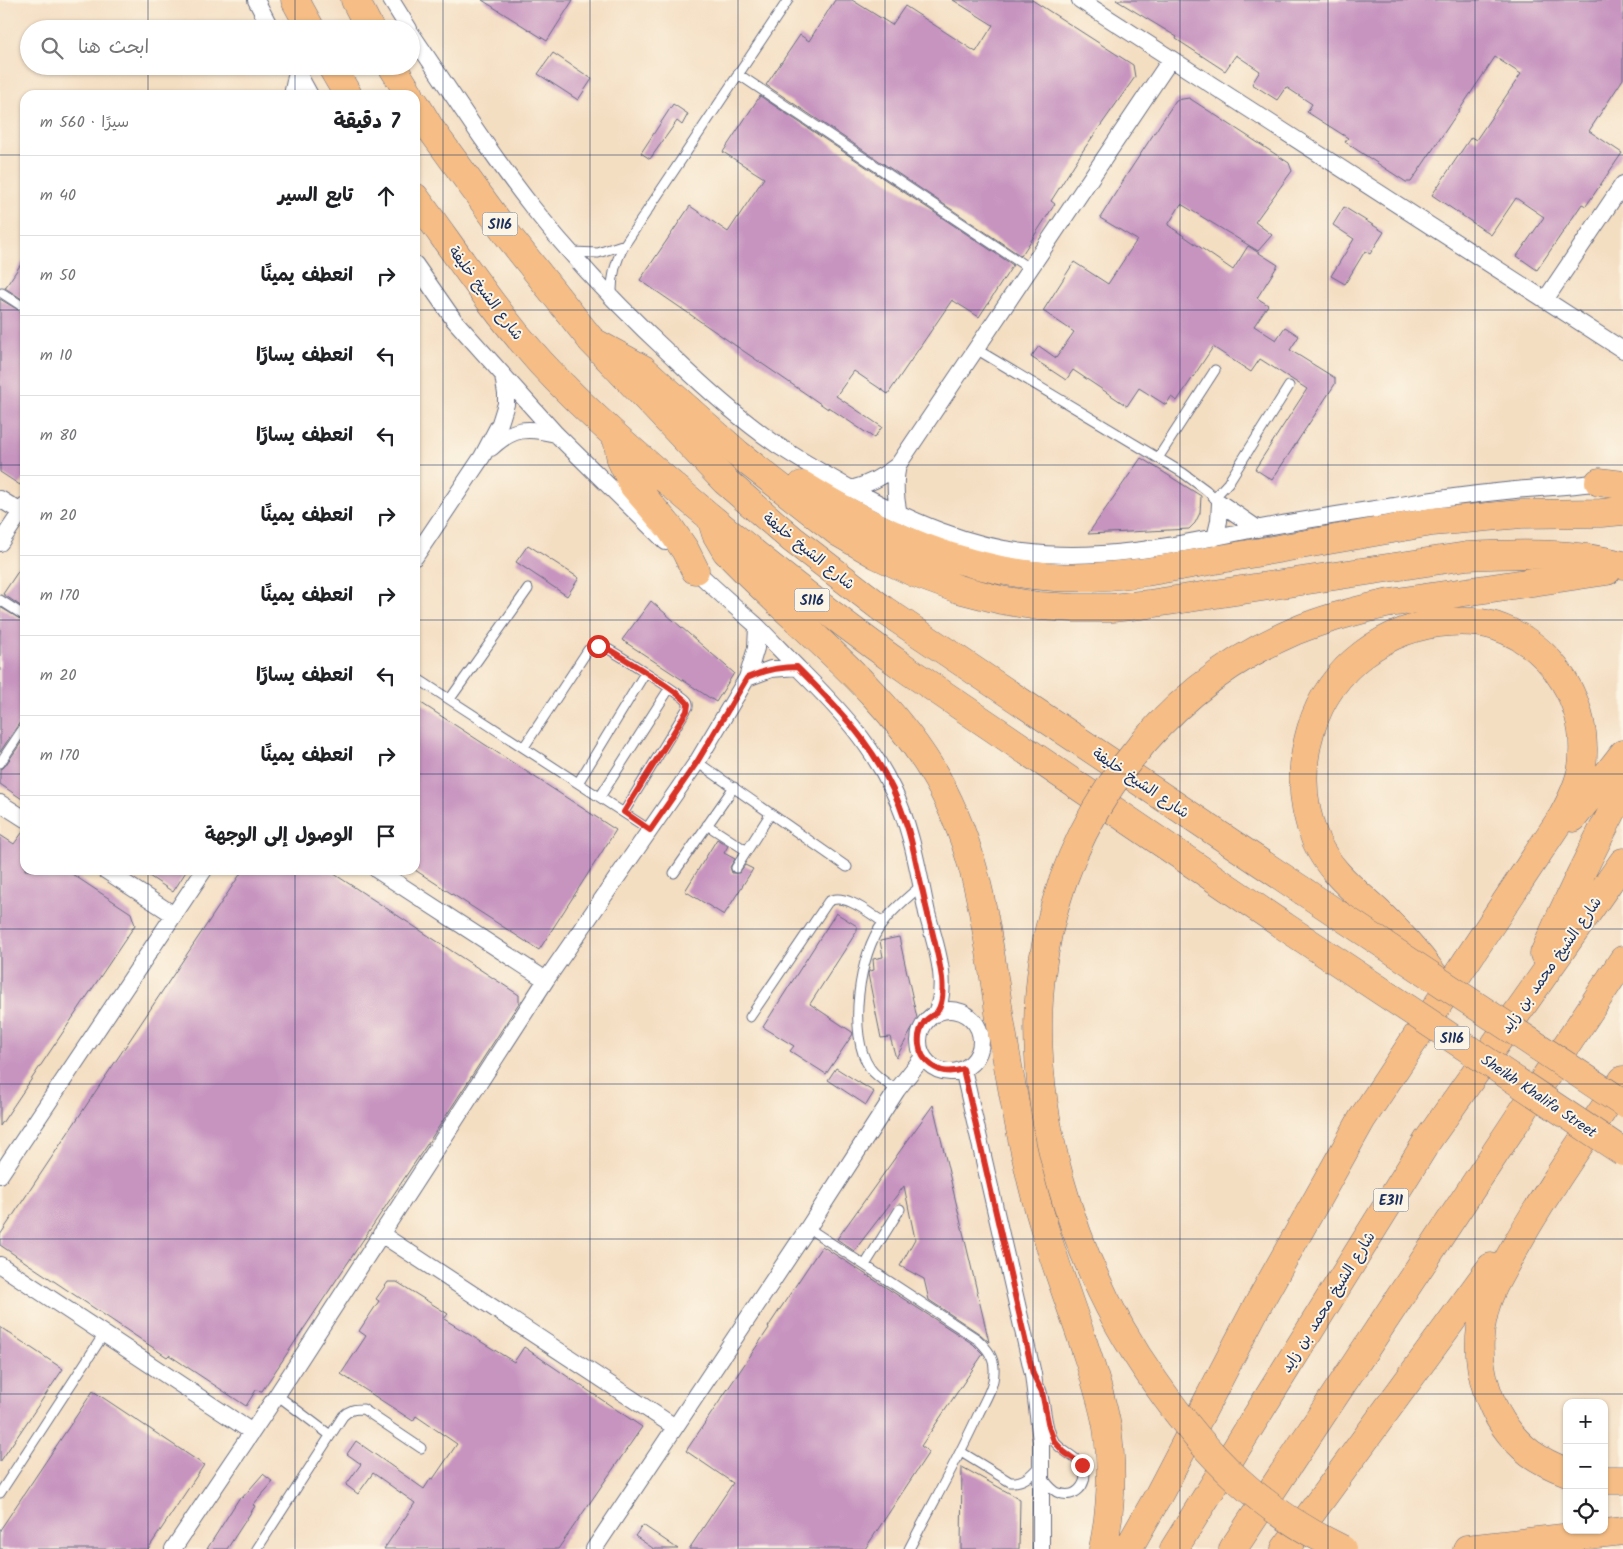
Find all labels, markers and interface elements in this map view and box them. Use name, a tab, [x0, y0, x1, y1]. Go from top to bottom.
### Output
search box	[20, 20, 420, 75]
text: ابحث هنا	[78, 33, 149, 63]
icon: search	[38, 34, 66, 62]
text: 7 دقيقة	[334, 106, 400, 139]
text: سيرًا · 560 m	[40, 110, 129, 135]
text: تابع السير	[278, 181, 353, 211]
icon: ahead	[372, 182, 400, 210]
text: 40 m	[40, 183, 76, 208]
road number: S116	[482, 212, 518, 235]
street label: شارع الشيخ خليفة	[442, 241, 529, 346]
text: انعطف يمينًا	[261, 261, 353, 291]
icon: right	[372, 262, 400, 290]
text: 50 m	[40, 263, 76, 288]
text: انعطف يسارًا	[256, 341, 353, 371]
icon: left	[372, 342, 400, 370]
text: 10 m	[40, 343, 72, 368]
text: انعطف يسارًا	[256, 421, 353, 451]
icon: left	[372, 422, 400, 450]
text: 80 m	[40, 423, 77, 448]
text: انعطف يمينًا	[261, 501, 353, 531]
icon: right	[372, 502, 400, 530]
text: 20 m	[40, 503, 76, 528]
street label: شارع الشيخ خليفة	[757, 507, 860, 597]
text: انعطف يمينًا	[261, 581, 353, 611]
icon: right	[372, 582, 400, 610]
text: 170 m	[40, 583, 80, 608]
road number: S116	[794, 588, 830, 612]
route start	[587, 635, 610, 658]
text: انعطف يسارًا	[256, 661, 353, 691]
icon: left	[372, 662, 400, 690]
text: 20 m	[40, 663, 76, 688]
text: انعطف يمينًا	[261, 741, 353, 771]
icon: right	[372, 742, 400, 770]
street label: شارع الشيخ خليفة	[1087, 742, 1194, 825]
text: 170 m	[40, 743, 80, 768]
text: الوصول إلى الوجهة	[205, 821, 353, 851]
icon: arrive	[372, 822, 400, 850]
street label: شارع الشيخ محمد بن زايد	[1495, 892, 1608, 1039]
road number: S116	[1434, 1026, 1470, 1050]
street label: Sheikh Khalifa Street	[1476, 1049, 1601, 1145]
road number: E311	[1374, 1188, 1408, 1212]
street label: شارع الشيخ محمد بن زايد	[1275, 1227, 1382, 1378]
map controls	[1563, 1399, 1608, 1534]
button: +	[1563, 1399, 1608, 1444]
button: −	[1563, 1444, 1608, 1489]
route end	[1071, 1454, 1094, 1477]
button: locate	[1563, 1489, 1608, 1534]

